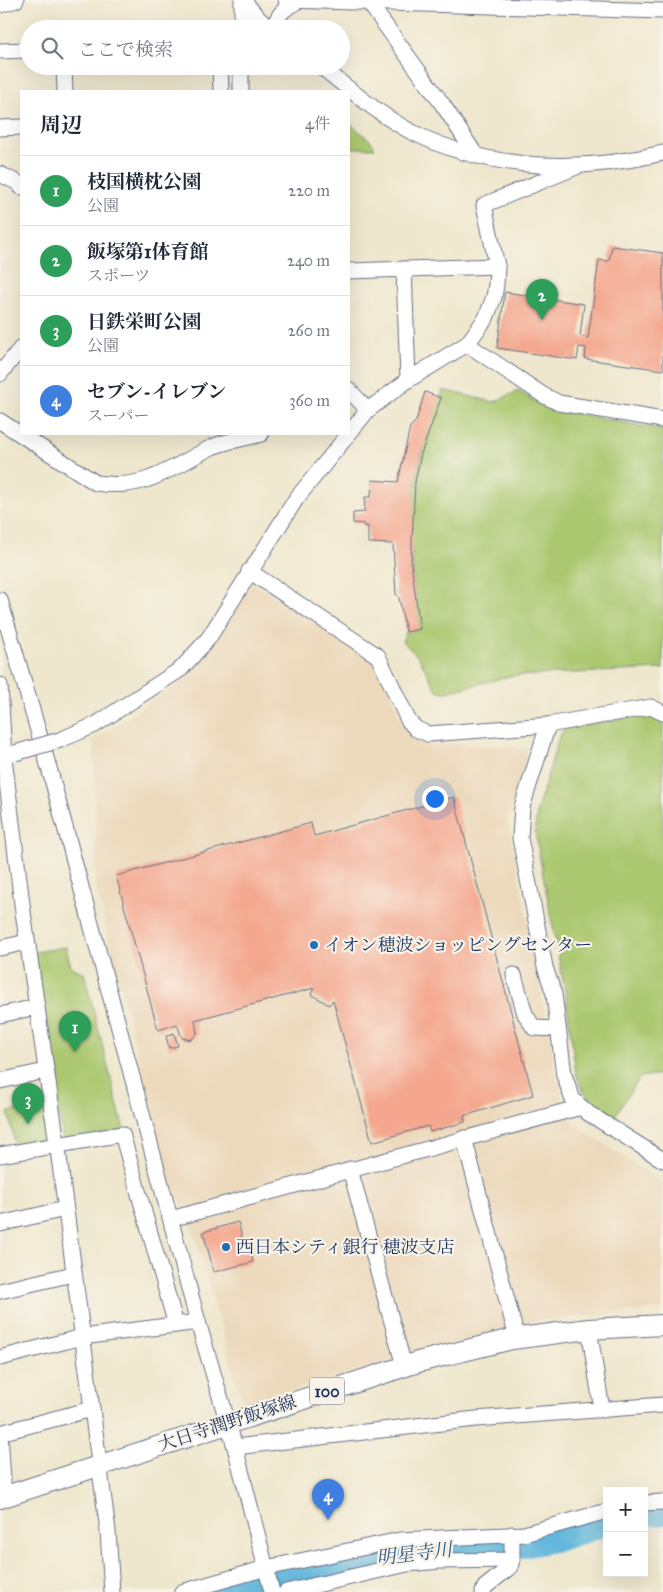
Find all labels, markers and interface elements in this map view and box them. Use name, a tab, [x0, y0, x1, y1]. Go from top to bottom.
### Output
search box	[20, 20, 350, 75]
icon: search	[38, 34, 66, 62]
text: ここで検索	[78, 38, 173, 61]
text: 周辺	[40, 112, 82, 138]
text: 4件	[305, 114, 330, 133]
text: 枝国横枕公園	[87, 170, 201, 193]
text: 1	[53, 181, 59, 200]
text: 220 m	[288, 181, 330, 200]
text: 公園	[87, 196, 119, 215]
text: 飯塚第1体育館	[87, 240, 209, 263]
text: 2	[52, 251, 60, 270]
text: 240 m	[287, 251, 330, 270]
text: スポーツ	[87, 266, 150, 285]
pin: 2	[526, 279, 558, 320]
text: 日鉄栄町公園	[87, 310, 201, 333]
text: 3	[53, 321, 59, 340]
text: 260 m	[288, 321, 330, 340]
text: 公園	[87, 336, 119, 355]
text: セブン-イレブン	[87, 380, 226, 403]
text: 4	[52, 391, 60, 410]
text: 360 m	[289, 391, 330, 410]
text: スーパー	[87, 406, 149, 425]
your location	[422, 786, 448, 812]
place label: イオン穂波ショッピングセンター	[324, 934, 592, 956]
marker: イオン穂波ショッピングセンター	[308, 939, 320, 951]
pin: 1	[59, 1011, 91, 1052]
pin: 3	[12, 1083, 44, 1124]
place label: 西日本シティ銀行 穂波支店	[236, 1236, 454, 1258]
marker: 西日本シティ銀行 穂波支店	[220, 1241, 232, 1253]
road number: 100	[310, 1378, 344, 1404]
street label: 大日寺潤野飯塚線	[155, 1390, 299, 1456]
pin: 4	[312, 1479, 344, 1520]
map controls	[603, 1487, 648, 1577]
button: +	[603, 1487, 648, 1532]
button: −	[603, 1532, 648, 1577]
water label: 明星寺川	[375, 1537, 455, 1570]

